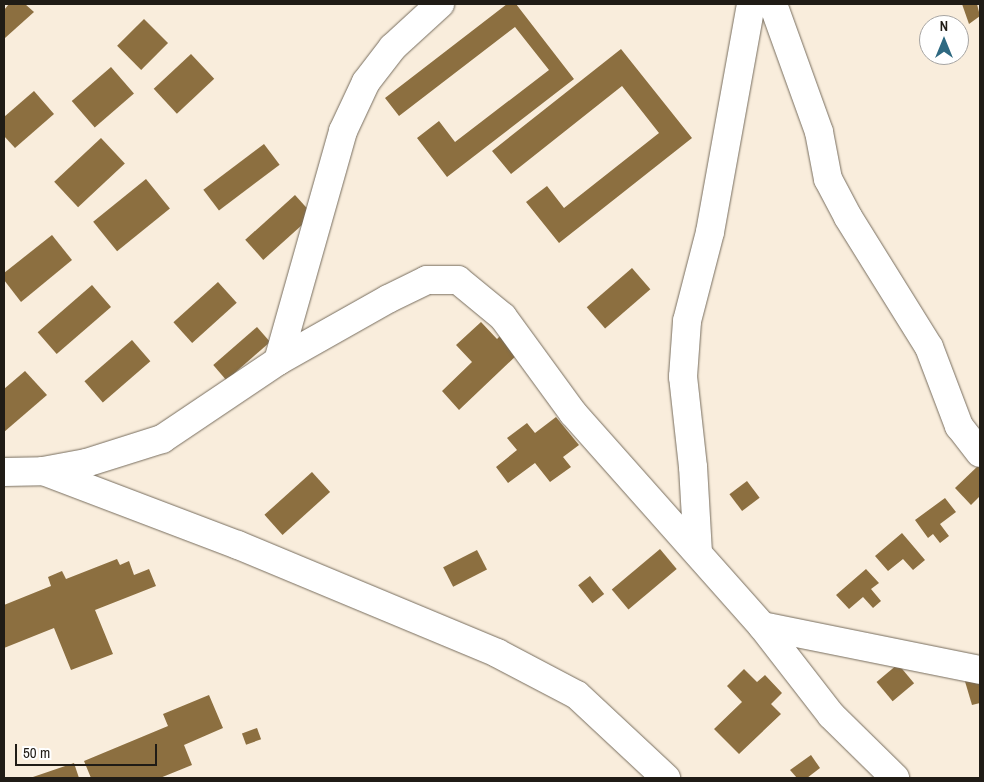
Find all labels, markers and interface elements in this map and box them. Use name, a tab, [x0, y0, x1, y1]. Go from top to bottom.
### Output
north arrow	[919, 15, 969, 65]
text: N	[940, 17, 948, 35]
scale bar	[18, 734, 160, 766]
text: 50 m	[23, 742, 50, 763]

